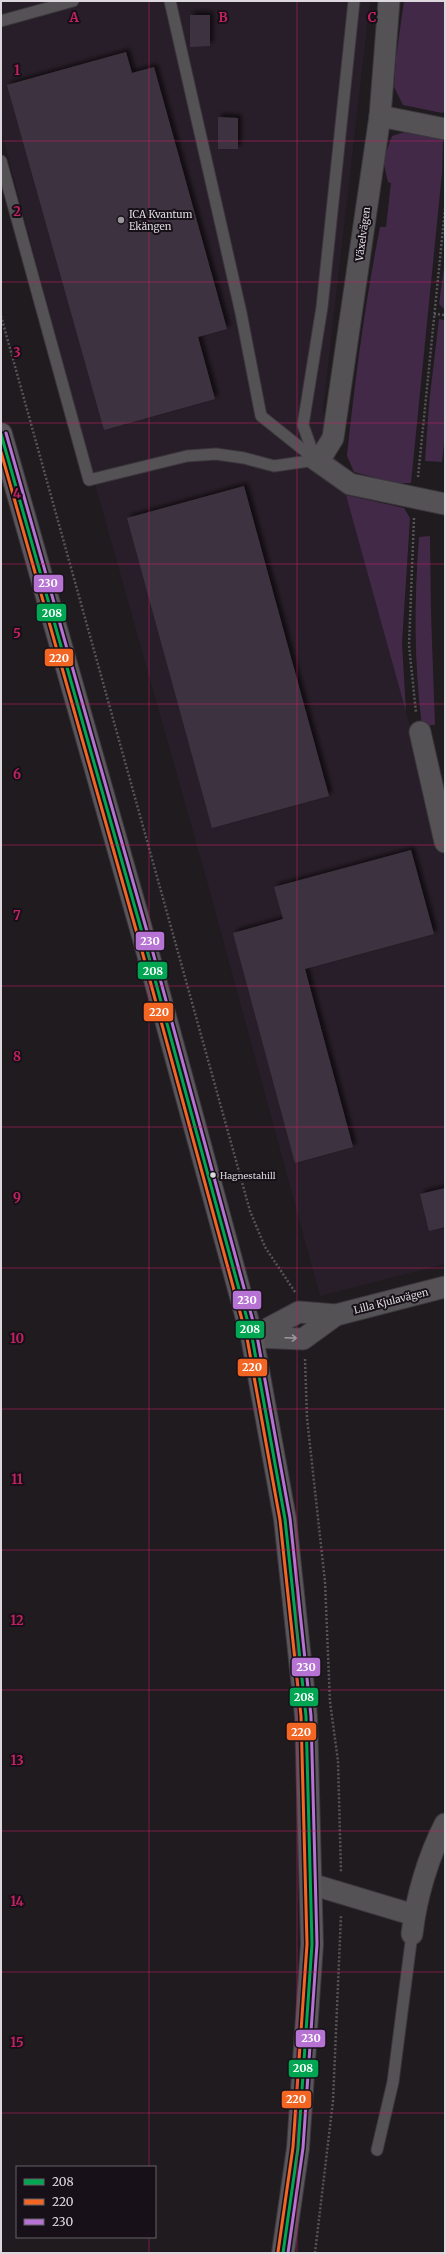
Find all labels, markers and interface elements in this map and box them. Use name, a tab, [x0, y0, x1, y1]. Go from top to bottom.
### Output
text: A	[68, 9, 79, 26]
text: B	[218, 9, 228, 26]
text: C	[368, 9, 377, 26]
text: 1	[14, 62, 20, 79]
text: 2	[13, 203, 21, 220]
street label: Växelvägen	[353, 206, 373, 263]
place label: ICA Kvantum Ekängen	[129, 208, 193, 233]
marker: ICA Kvantum Ekängen	[116, 215, 126, 225]
text: 3	[13, 344, 21, 361]
text: 4	[13, 485, 22, 502]
line badge: 230	[33, 574, 64, 593]
text: 230	[38, 576, 58, 590]
line badge: 208	[36, 603, 67, 622]
text: 208	[42, 606, 62, 620]
text: 5	[13, 625, 21, 642]
line badge: 220	[44, 648, 74, 667]
text: 220	[49, 651, 69, 665]
text: 6	[13, 766, 21, 783]
text: 7	[13, 907, 21, 924]
line badge: 230	[135, 931, 165, 951]
text: 230	[140, 934, 160, 948]
line badge: 208	[137, 961, 168, 980]
text: 208	[143, 964, 163, 978]
line badge: 220	[143, 1002, 174, 1022]
text: 220	[149, 1005, 169, 1019]
text: 8	[13, 1048, 21, 1065]
marker: Hagnestahill	[208, 1170, 218, 1180]
place label: Hagnestahill	[220, 1170, 276, 1181]
text: 9	[13, 1189, 21, 1206]
street label: Lilla Kjulavägen	[352, 1285, 430, 1317]
line badge: 230	[232, 1290, 262, 1310]
text: 230	[237, 1293, 257, 1307]
line badge: 208	[235, 1320, 265, 1339]
text: 208	[240, 1322, 260, 1336]
text: 10	[10, 1330, 24, 1347]
one-way arrow	[284, 1334, 297, 1342]
line badge: 220	[237, 1358, 268, 1377]
text: 220	[242, 1360, 262, 1374]
text: 11	[11, 1471, 23, 1488]
text: 12	[10, 1612, 24, 1629]
line badge: 230	[291, 1657, 321, 1677]
text: 230	[296, 1660, 316, 1674]
line badge: 208	[289, 1687, 319, 1707]
text: 208	[294, 1690, 314, 1704]
line badge: 220	[286, 1722, 317, 1741]
text: 220	[291, 1725, 311, 1739]
text: 13	[10, 1752, 24, 1769]
text: 14	[10, 1893, 25, 1910]
line badge: 230	[295, 2029, 326, 2048]
text: 230	[301, 2031, 321, 2045]
text: 15	[10, 2034, 24, 2051]
line badge: 208	[288, 2059, 319, 2078]
text: 208	[293, 2061, 313, 2075]
line badge: 220	[281, 2090, 312, 2109]
text: 220	[286, 2092, 306, 2106]
legend	[16, 2166, 156, 2238]
text: 208	[52, 2174, 74, 2189]
text: 220	[52, 2194, 74, 2209]
text: 230	[52, 2214, 73, 2229]

